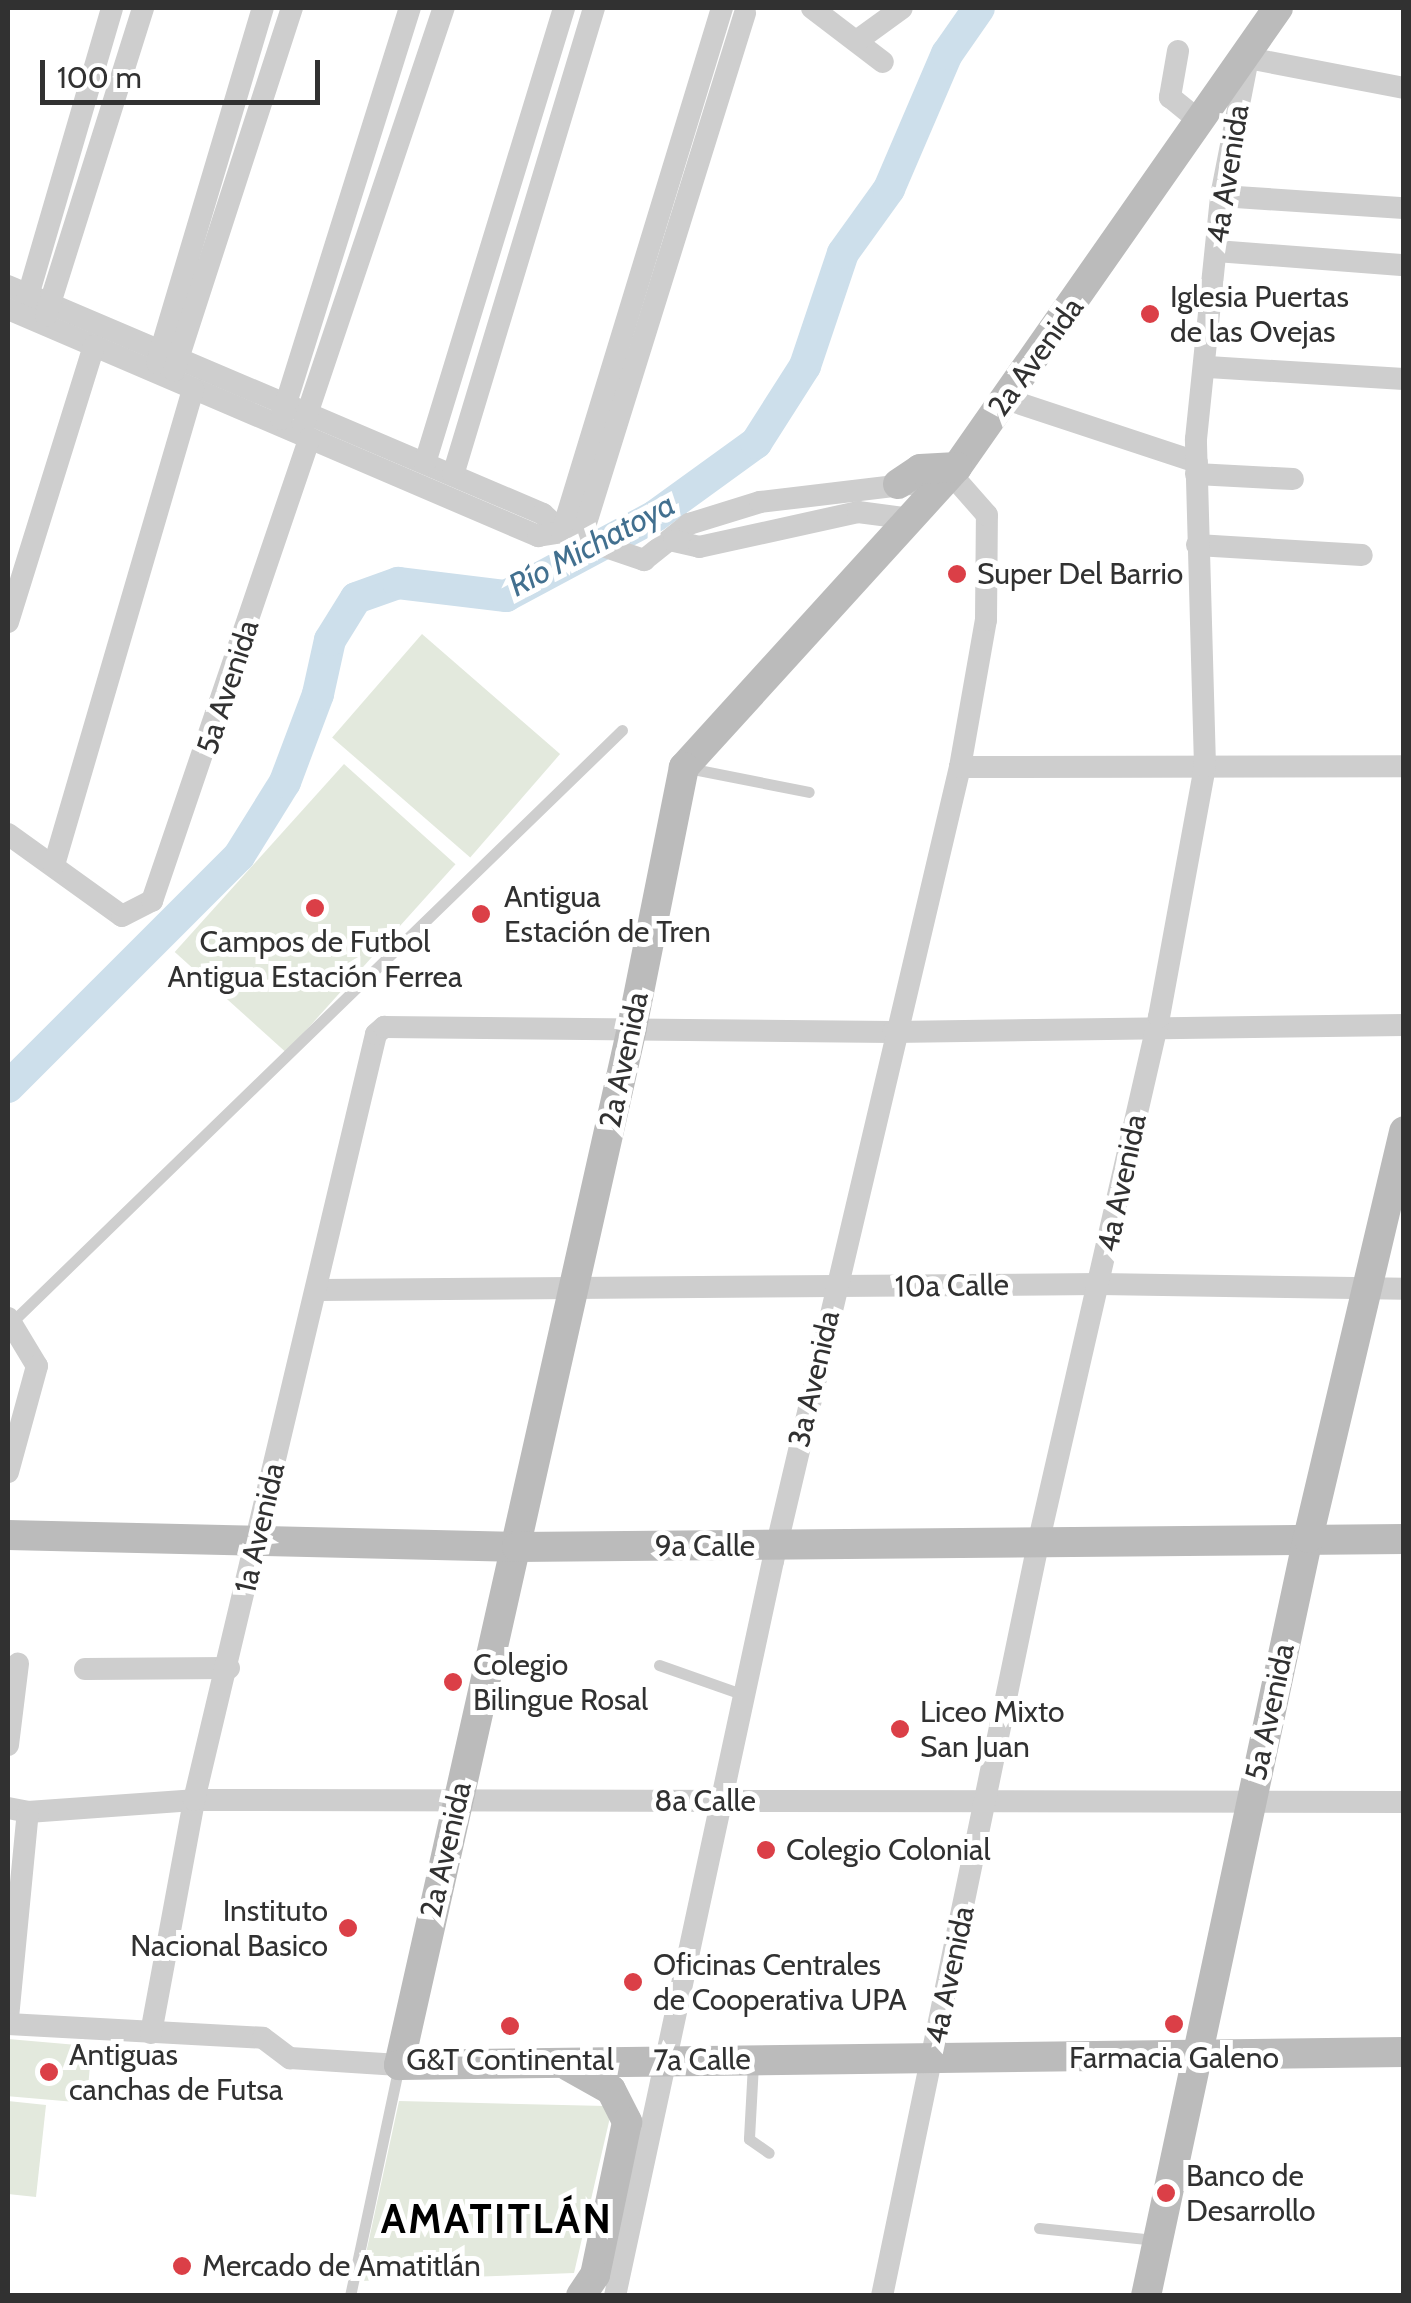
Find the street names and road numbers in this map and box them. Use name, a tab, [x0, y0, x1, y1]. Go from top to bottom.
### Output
street label: 4a Avenida	[1199, 102, 1257, 246]
street label: 2a Avenida	[981, 290, 1091, 424]
street label: 5a Avenida	[189, 615, 267, 759]
street label: 2a Avenida	[592, 989, 656, 1131]
street label: 4a Avenida	[1090, 1111, 1154, 1255]
street label: 10a Calle	[895, 1267, 1009, 1305]
street label: 3a Avenida	[781, 1307, 847, 1451]
street label: 1a Avenida	[228, 1459, 292, 1597]
street label: 9a Calle	[655, 1528, 755, 1564]
street label: 5a Avenida	[1238, 1640, 1302, 1784]
street label: 2a Avenida	[413, 1779, 479, 1921]
street label: 8a Calle	[654, 1783, 756, 1819]
street label: 4a Avenida	[918, 1903, 982, 2047]
street label: 7a Calle	[653, 2041, 751, 2079]

